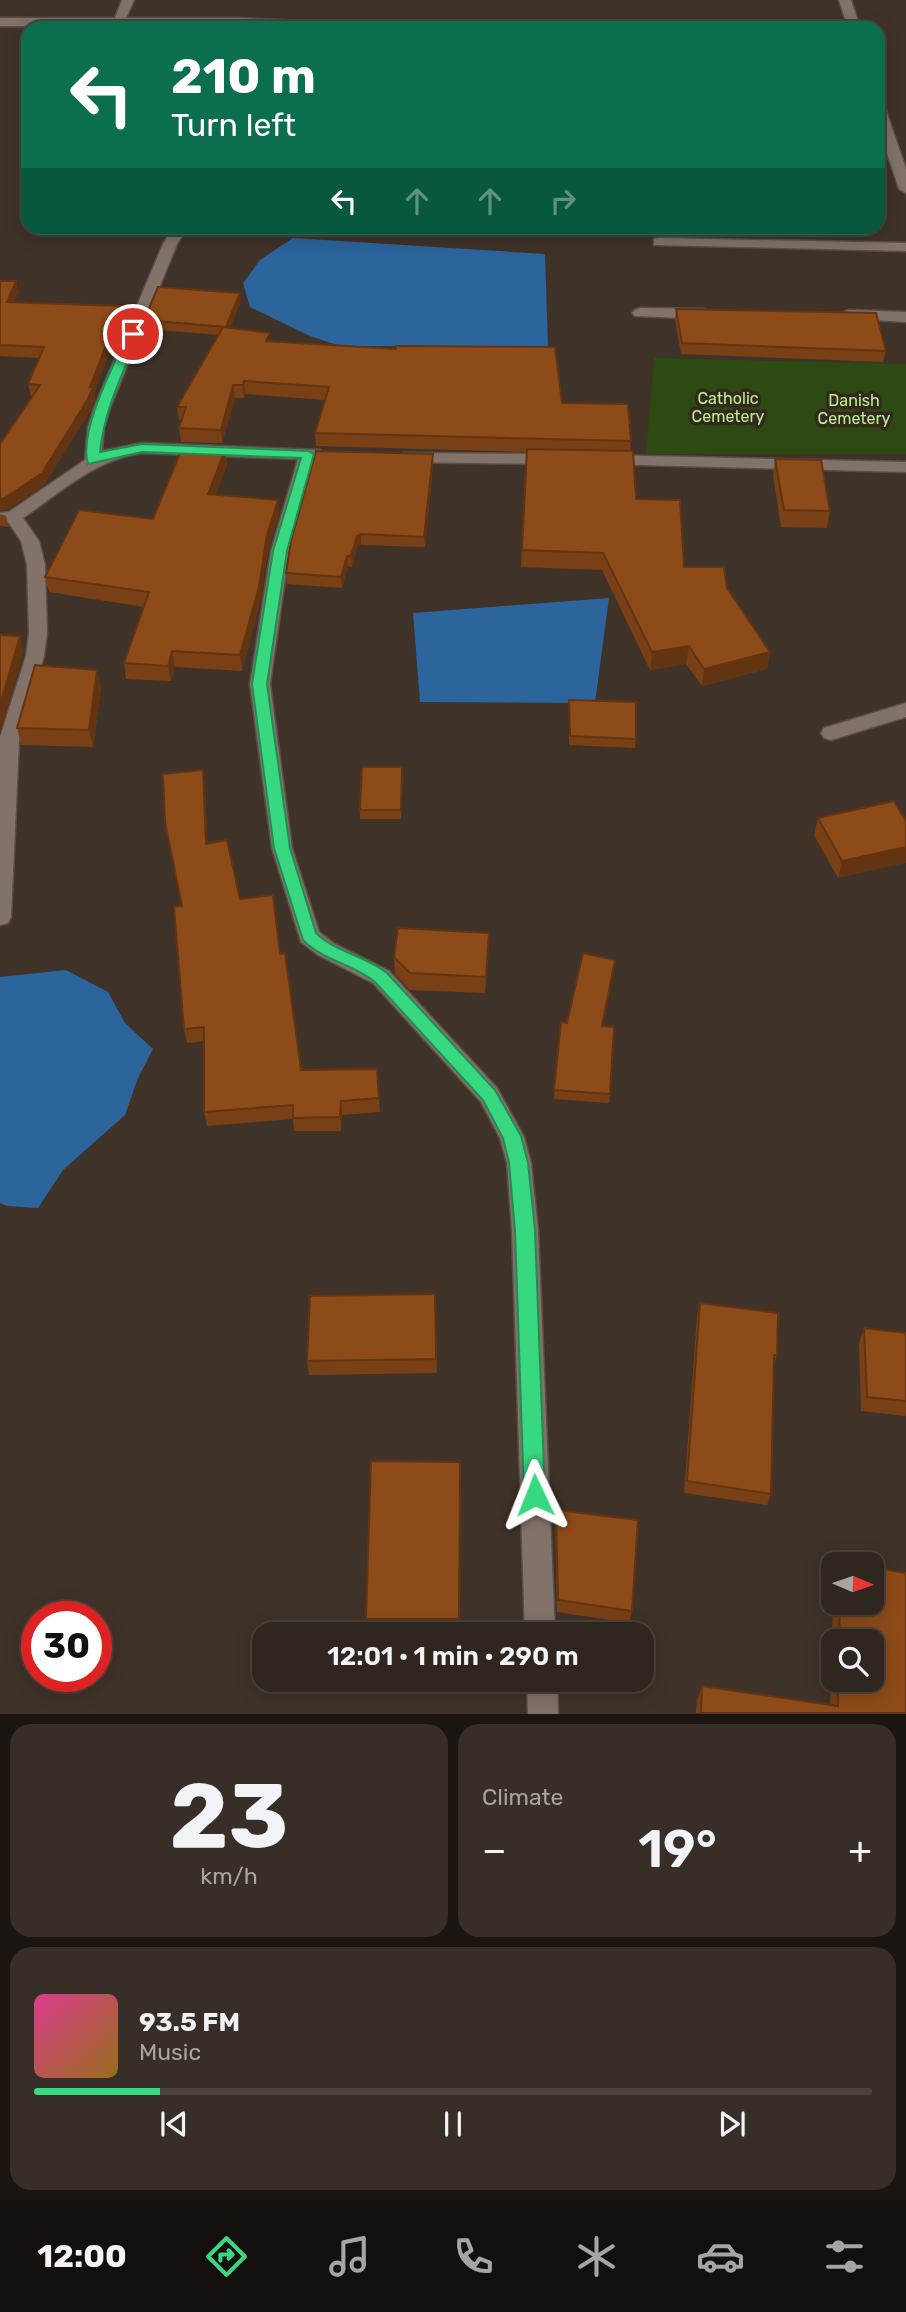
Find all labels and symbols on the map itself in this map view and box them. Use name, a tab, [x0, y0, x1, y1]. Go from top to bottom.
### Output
pin	[103, 304, 163, 364]
park label: Catholic Cemetery	[692, 389, 765, 426]
park label: Danish Cemetery	[818, 391, 891, 428]
position arrow	[498, 1458, 572, 1532]
north arrow	[821, 1552, 884, 1615]
speed limit sign: 30	[21, 1601, 112, 1692]

